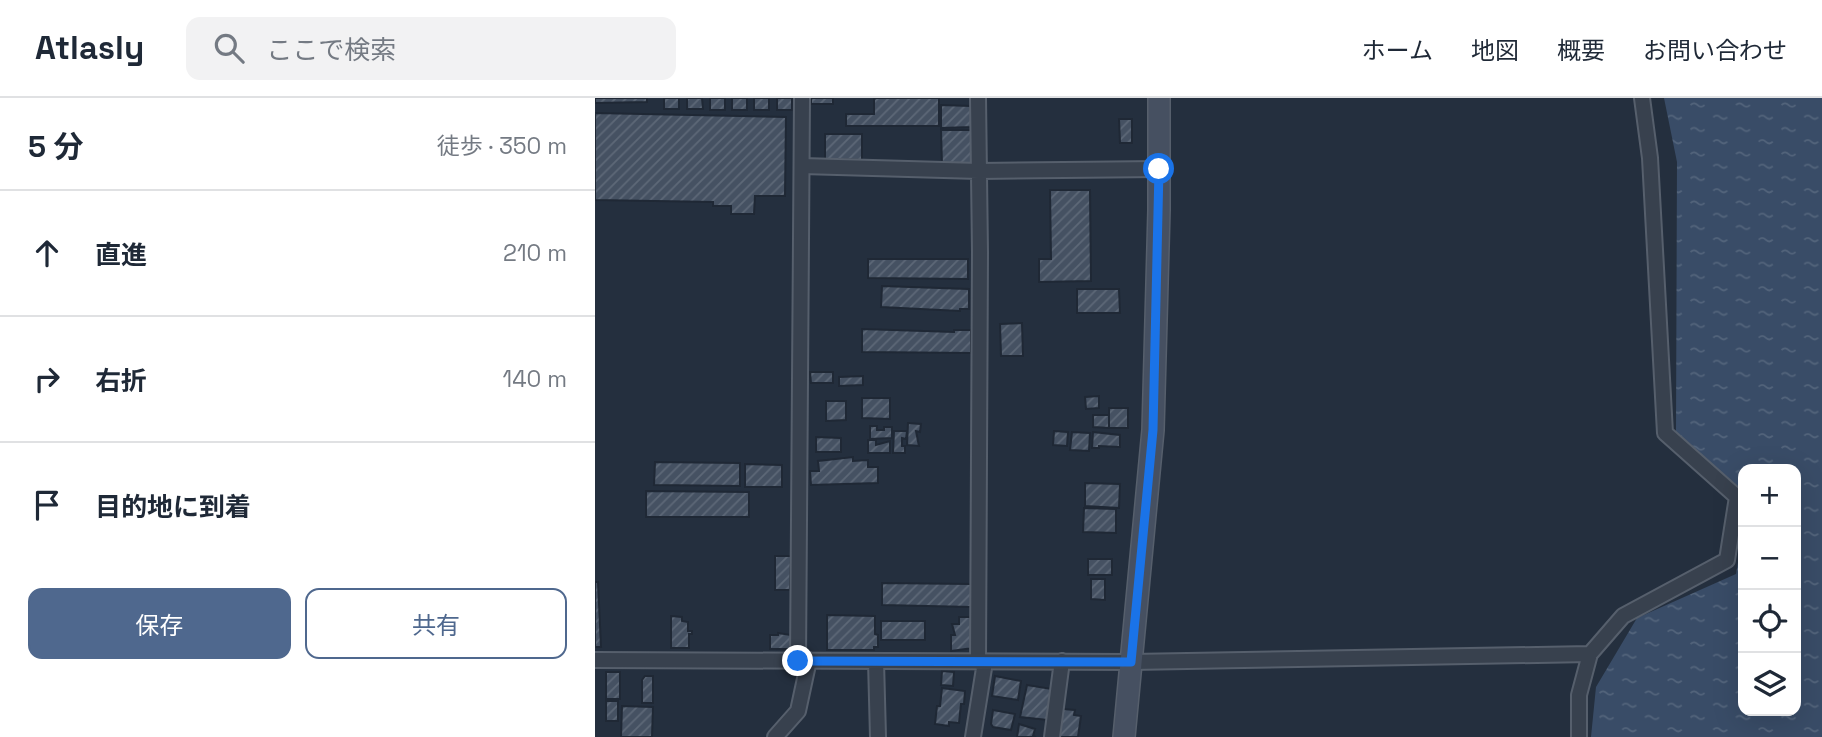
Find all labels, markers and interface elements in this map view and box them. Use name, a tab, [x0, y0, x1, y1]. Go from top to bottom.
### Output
search box	[186, 17, 676, 80]
text: Atlasly	[35, 27, 144, 69]
icon: search	[210, 29, 248, 67]
text: ここで検索	[266, 33, 396, 67]
text: ホーム	[1362, 35, 1433, 66]
text: 地図	[1471, 35, 1519, 66]
text: 概要	[1557, 35, 1605, 66]
text: お問い合わせ	[1643, 35, 1787, 66]
text: 5 分	[28, 127, 84, 166]
text: 徒歩 · 350 m	[437, 131, 567, 161]
route start	[1143, 153, 1174, 184]
icon: ahead	[28, 234, 66, 272]
text: 直進	[95, 238, 147, 272]
text: 210 m	[503, 238, 567, 268]
icon: right	[28, 360, 66, 398]
text: 右折	[95, 364, 147, 398]
text: 140 m	[503, 364, 567, 394]
map controls	[1738, 464, 1801, 716]
button: +	[1738, 464, 1801, 527]
icon: arrive	[28, 486, 66, 524]
text: 目的地に到着	[95, 490, 251, 524]
button: −	[1738, 527, 1801, 590]
button: 保存	[28, 588, 291, 659]
button: 共有	[305, 588, 567, 659]
button: locate	[1738, 590, 1801, 653]
route end	[782, 645, 813, 676]
button: layers	[1738, 653, 1801, 716]

